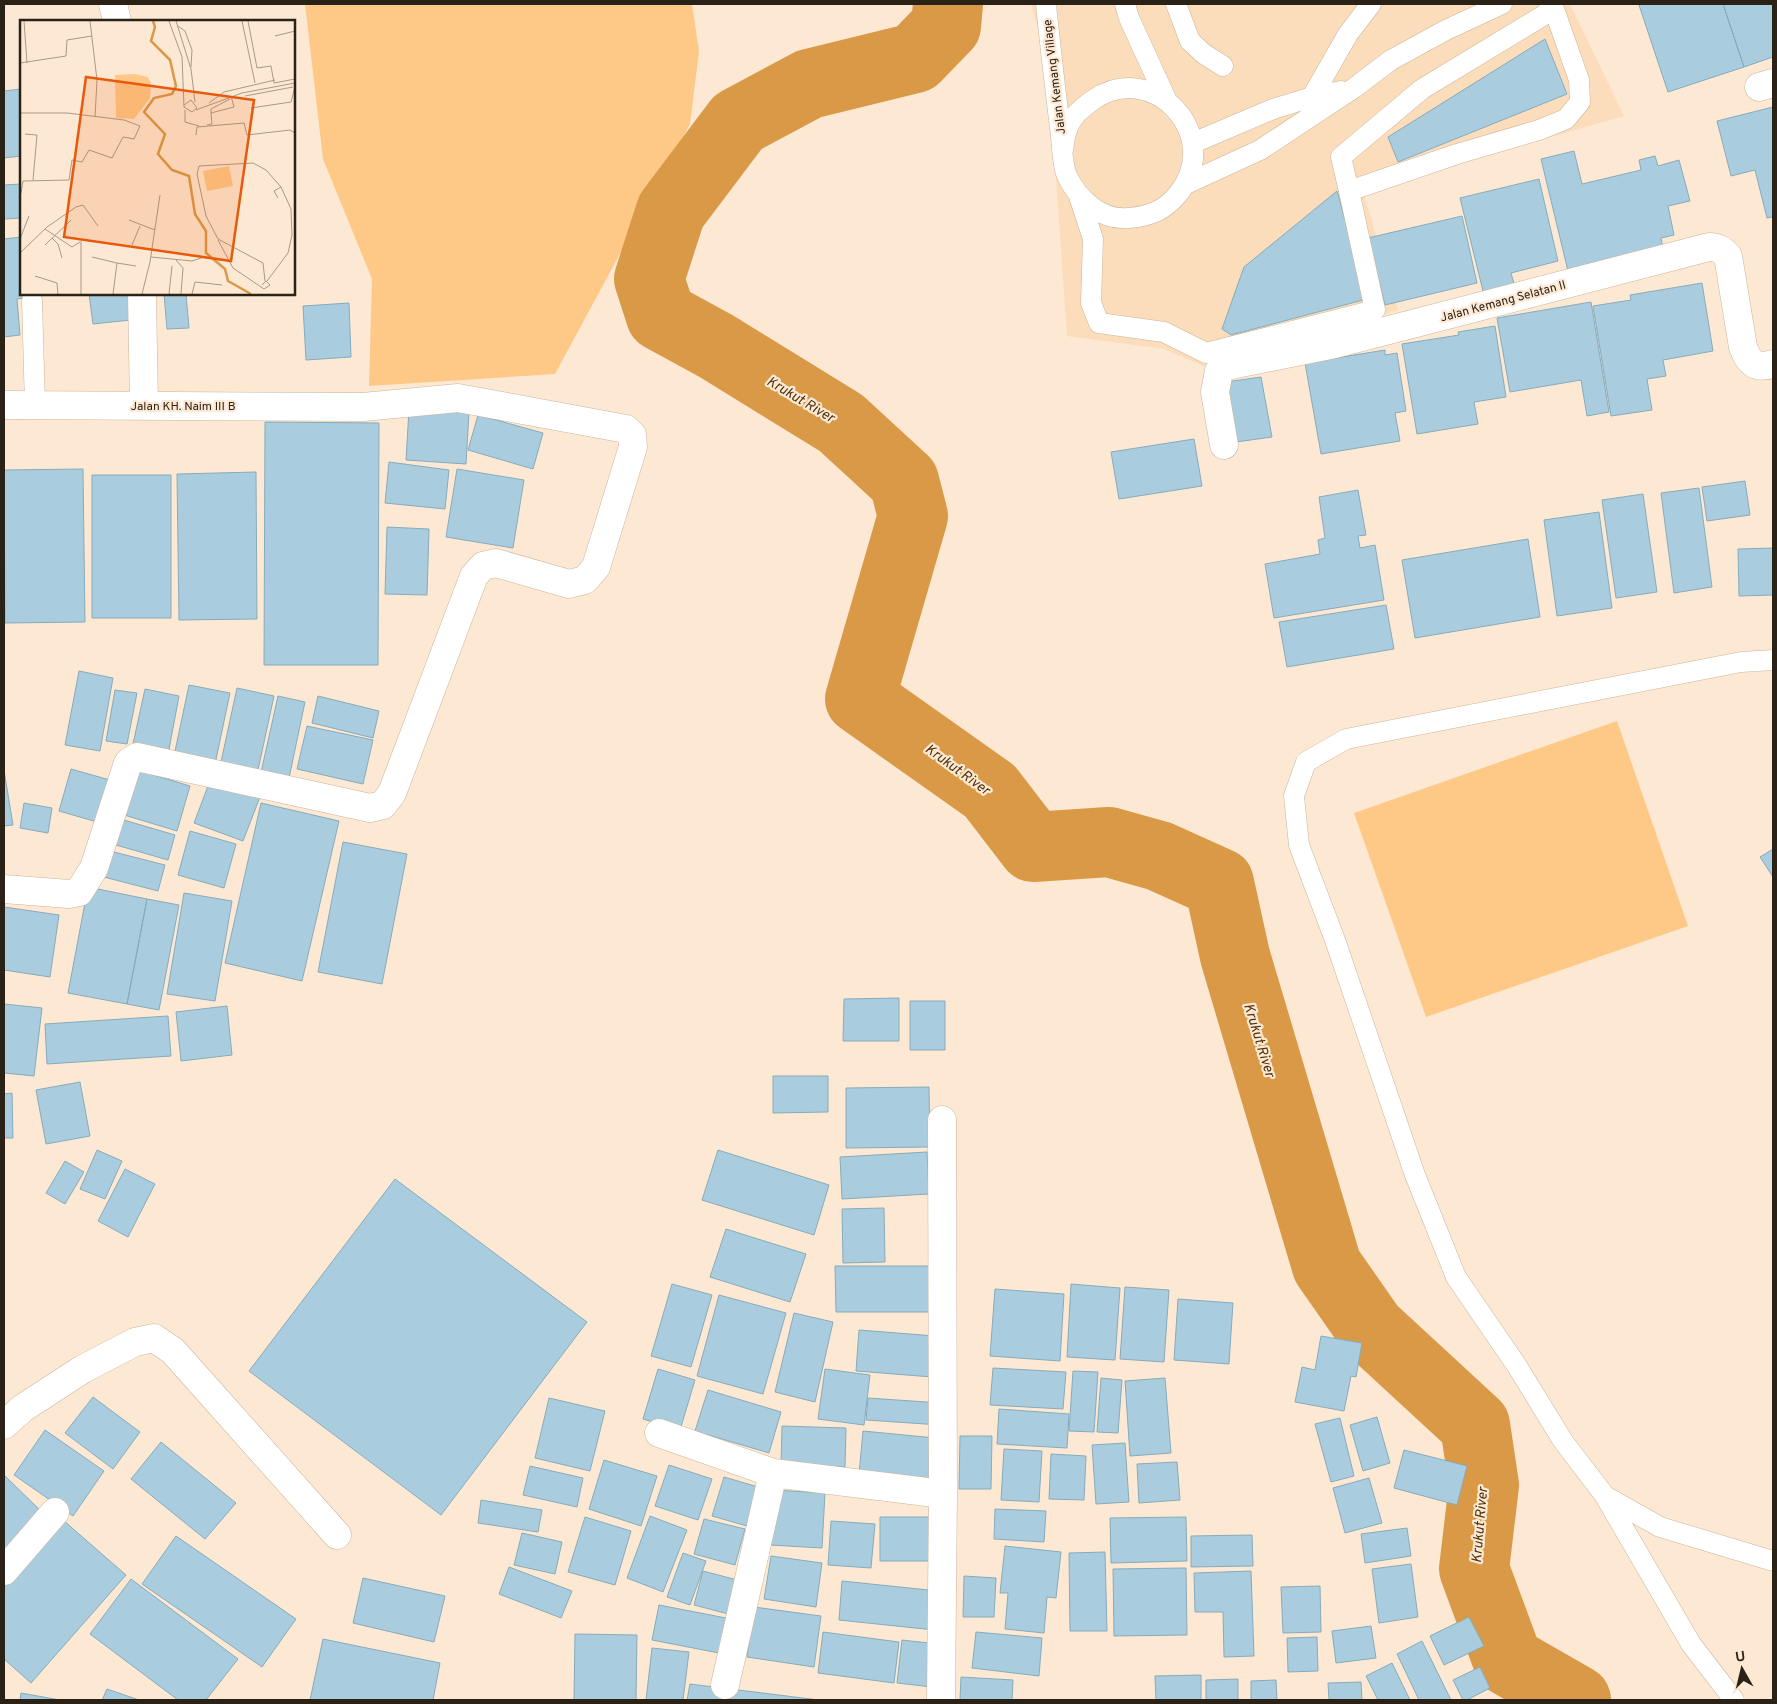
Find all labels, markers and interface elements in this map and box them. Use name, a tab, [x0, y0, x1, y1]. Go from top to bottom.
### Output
street label: Jalan Kemang Village	[1040, 18, 1070, 135]
inset map	[20, 20, 295, 295]
street label: Jalan Kemang Selatan II	[1439, 277, 1568, 326]
water label: Krukut River	[763, 373, 839, 428]
street label: Jalan KH. Naim III B	[130, 399, 236, 415]
water label: Krukut River	[921, 741, 994, 800]
water label: Krukut River	[1239, 1002, 1278, 1081]
water label: Krukut River	[1469, 1485, 1492, 1564]
north arrow	[1717, 1644, 1767, 1694]
text: U	[1734, 1649, 1747, 1667]

